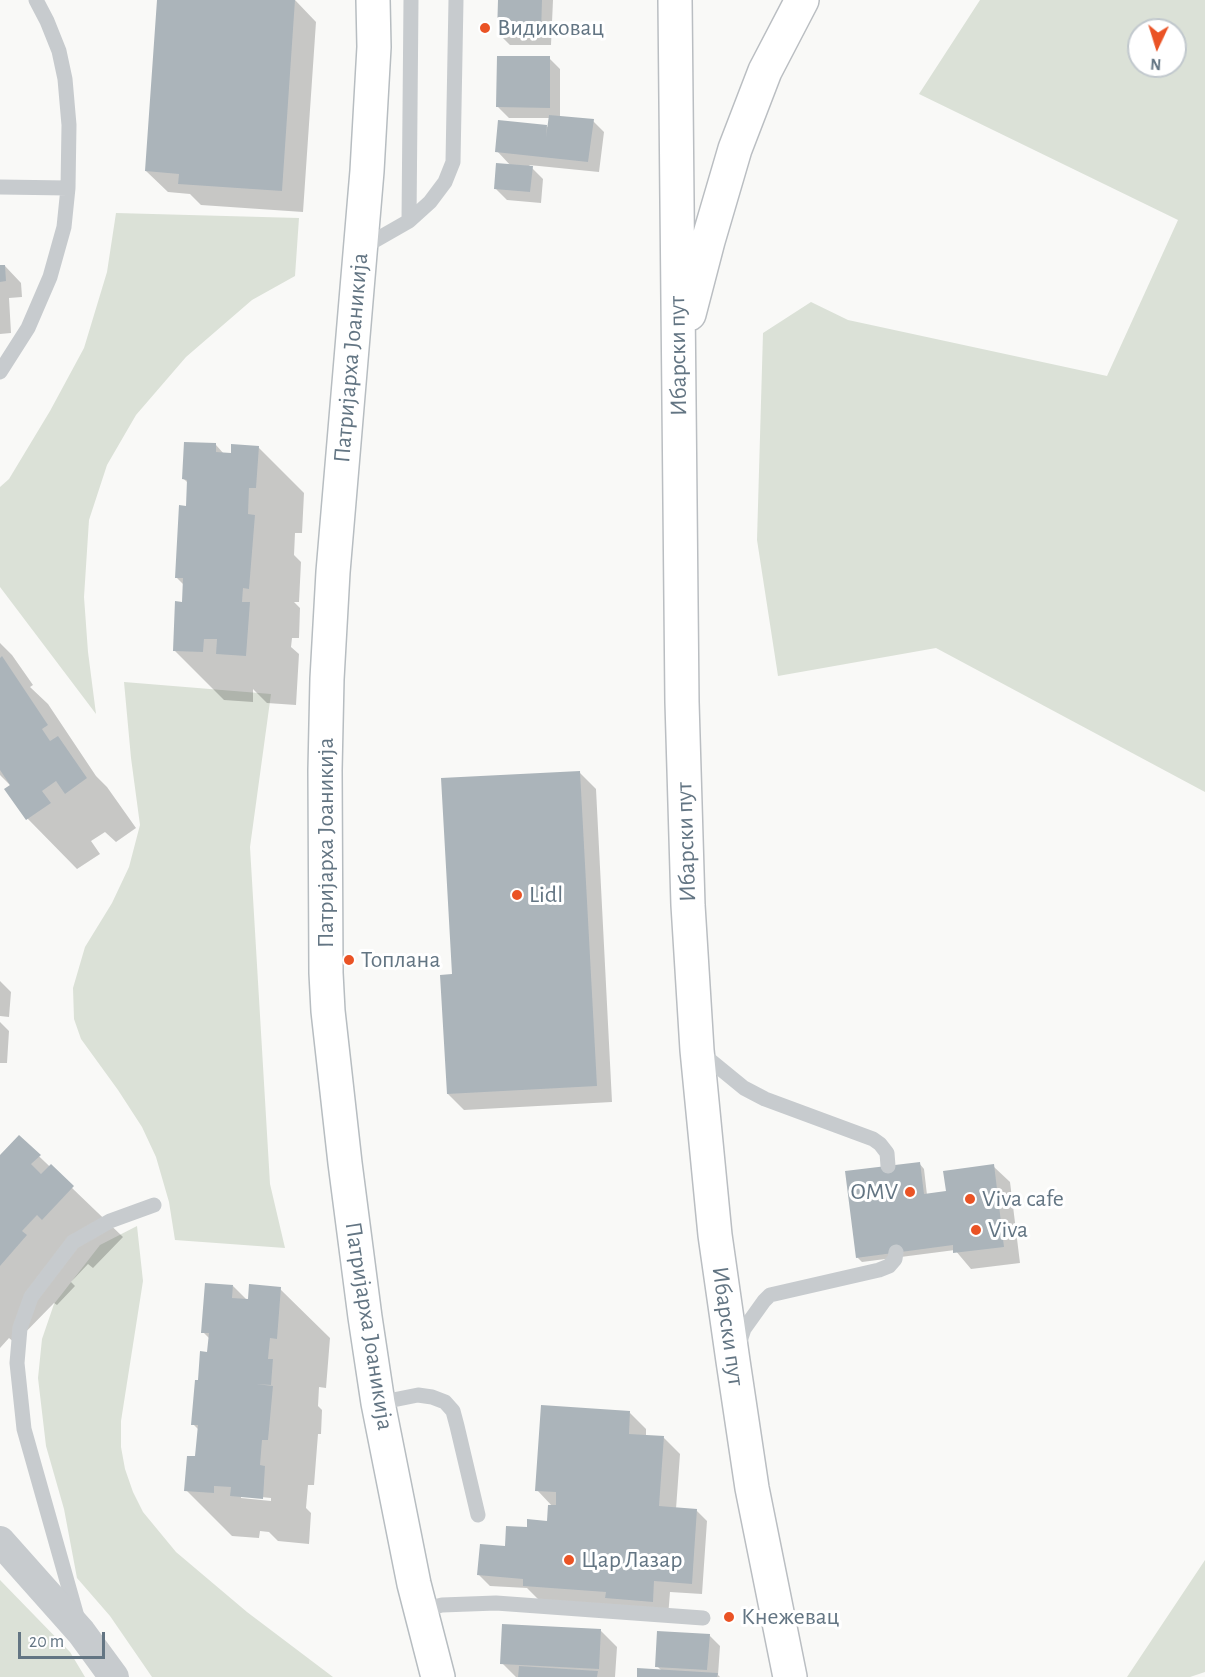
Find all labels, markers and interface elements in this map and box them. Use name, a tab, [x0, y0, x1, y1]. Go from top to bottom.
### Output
place label: Видиковац	[497, 14, 604, 42]
north arrow	[1127, 18, 1187, 78]
marker: Видиковац	[478, 21, 492, 35]
text: N	[1150, 56, 1162, 72]
street label: Патријарха Јоаникија	[327, 252, 375, 464]
street label: Ибарски пут	[663, 296, 693, 416]
street label: Патријарха Јоаникија	[312, 738, 340, 948]
street label: Ибарски пут	[670, 782, 702, 902]
place label: Lidl	[529, 881, 563, 909]
marker: Lidl	[510, 888, 524, 902]
place label: Топлана	[361, 946, 440, 974]
marker: Топлана	[342, 953, 356, 967]
place label: OMV	[851, 1178, 898, 1206]
marker: OMV	[903, 1185, 917, 1199]
place label: Viva cafe	[982, 1185, 1064, 1213]
marker: Viva cafe	[963, 1192, 977, 1206]
place label: Viva	[988, 1216, 1028, 1244]
street label: Патријарха Јоаникија	[338, 1220, 400, 1432]
marker: Viva	[969, 1223, 983, 1237]
street label: Ибарски пут	[705, 1265, 751, 1387]
place label: Цар Лазар	[581, 1546, 682, 1574]
marker: Цар Лазар	[562, 1553, 576, 1567]
place label: Кнежевац	[741, 1603, 840, 1631]
marker: Кнежевац	[722, 1610, 736, 1624]
scale bar	[21, 1620, 108, 1658]
text: 20 m	[29, 1633, 64, 1651]

